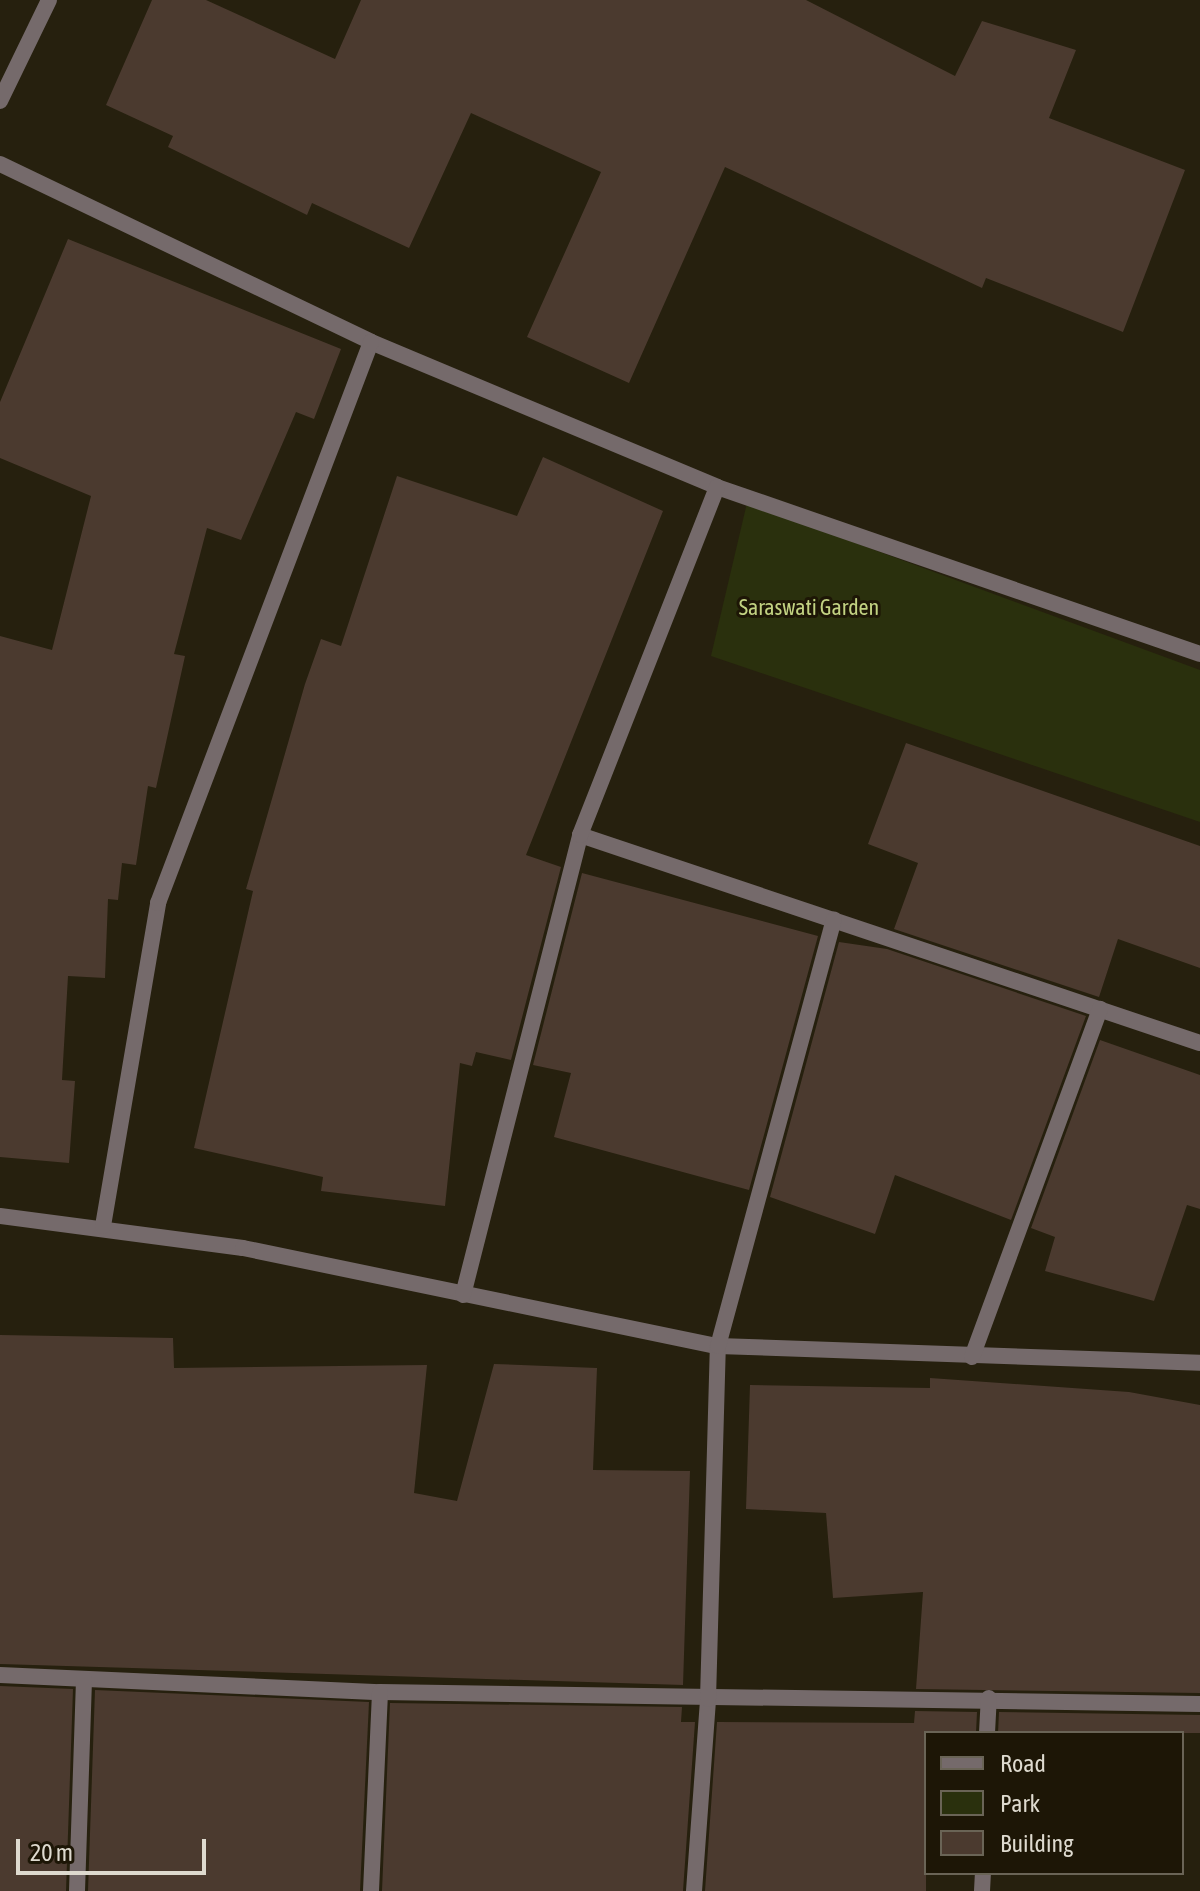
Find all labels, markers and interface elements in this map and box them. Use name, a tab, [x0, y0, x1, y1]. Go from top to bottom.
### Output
park label: Saraswati Garden	[739, 595, 879, 621]
legend	[924, 1731, 1184, 1875]
text: Road	[1000, 1750, 1046, 1777]
text: Park	[1000, 1790, 1040, 1817]
scale bar	[20, 1823, 210, 1873]
text: Building	[1000, 1830, 1073, 1857]
text: 20 m	[30, 1839, 73, 1866]

